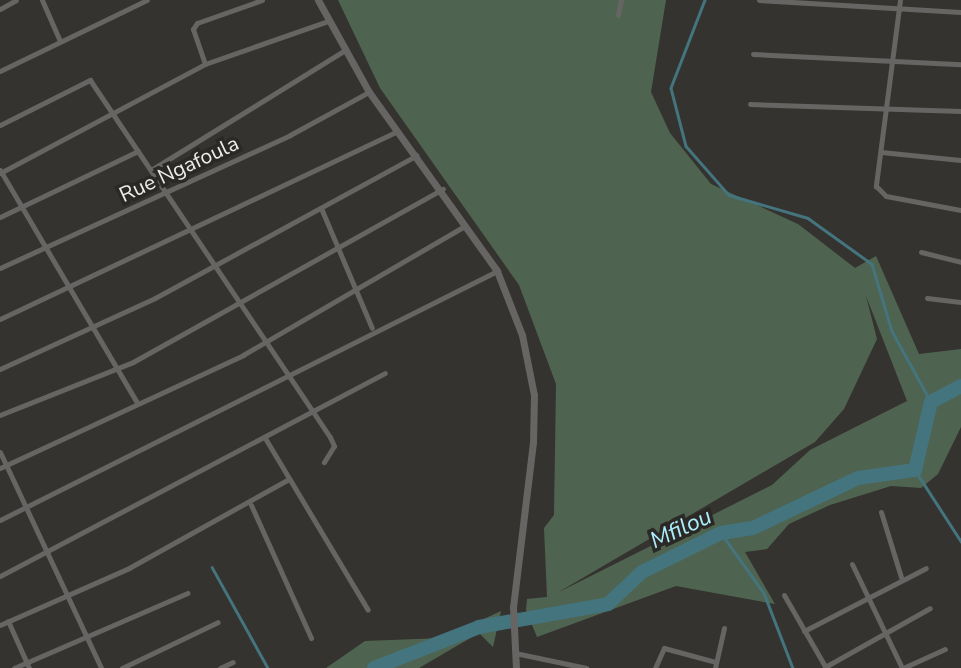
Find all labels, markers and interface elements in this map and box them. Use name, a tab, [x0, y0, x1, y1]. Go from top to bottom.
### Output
street label: Rue Ngafoula	[115, 130, 243, 208]
water label: Mfilou	[646, 503, 716, 555]

